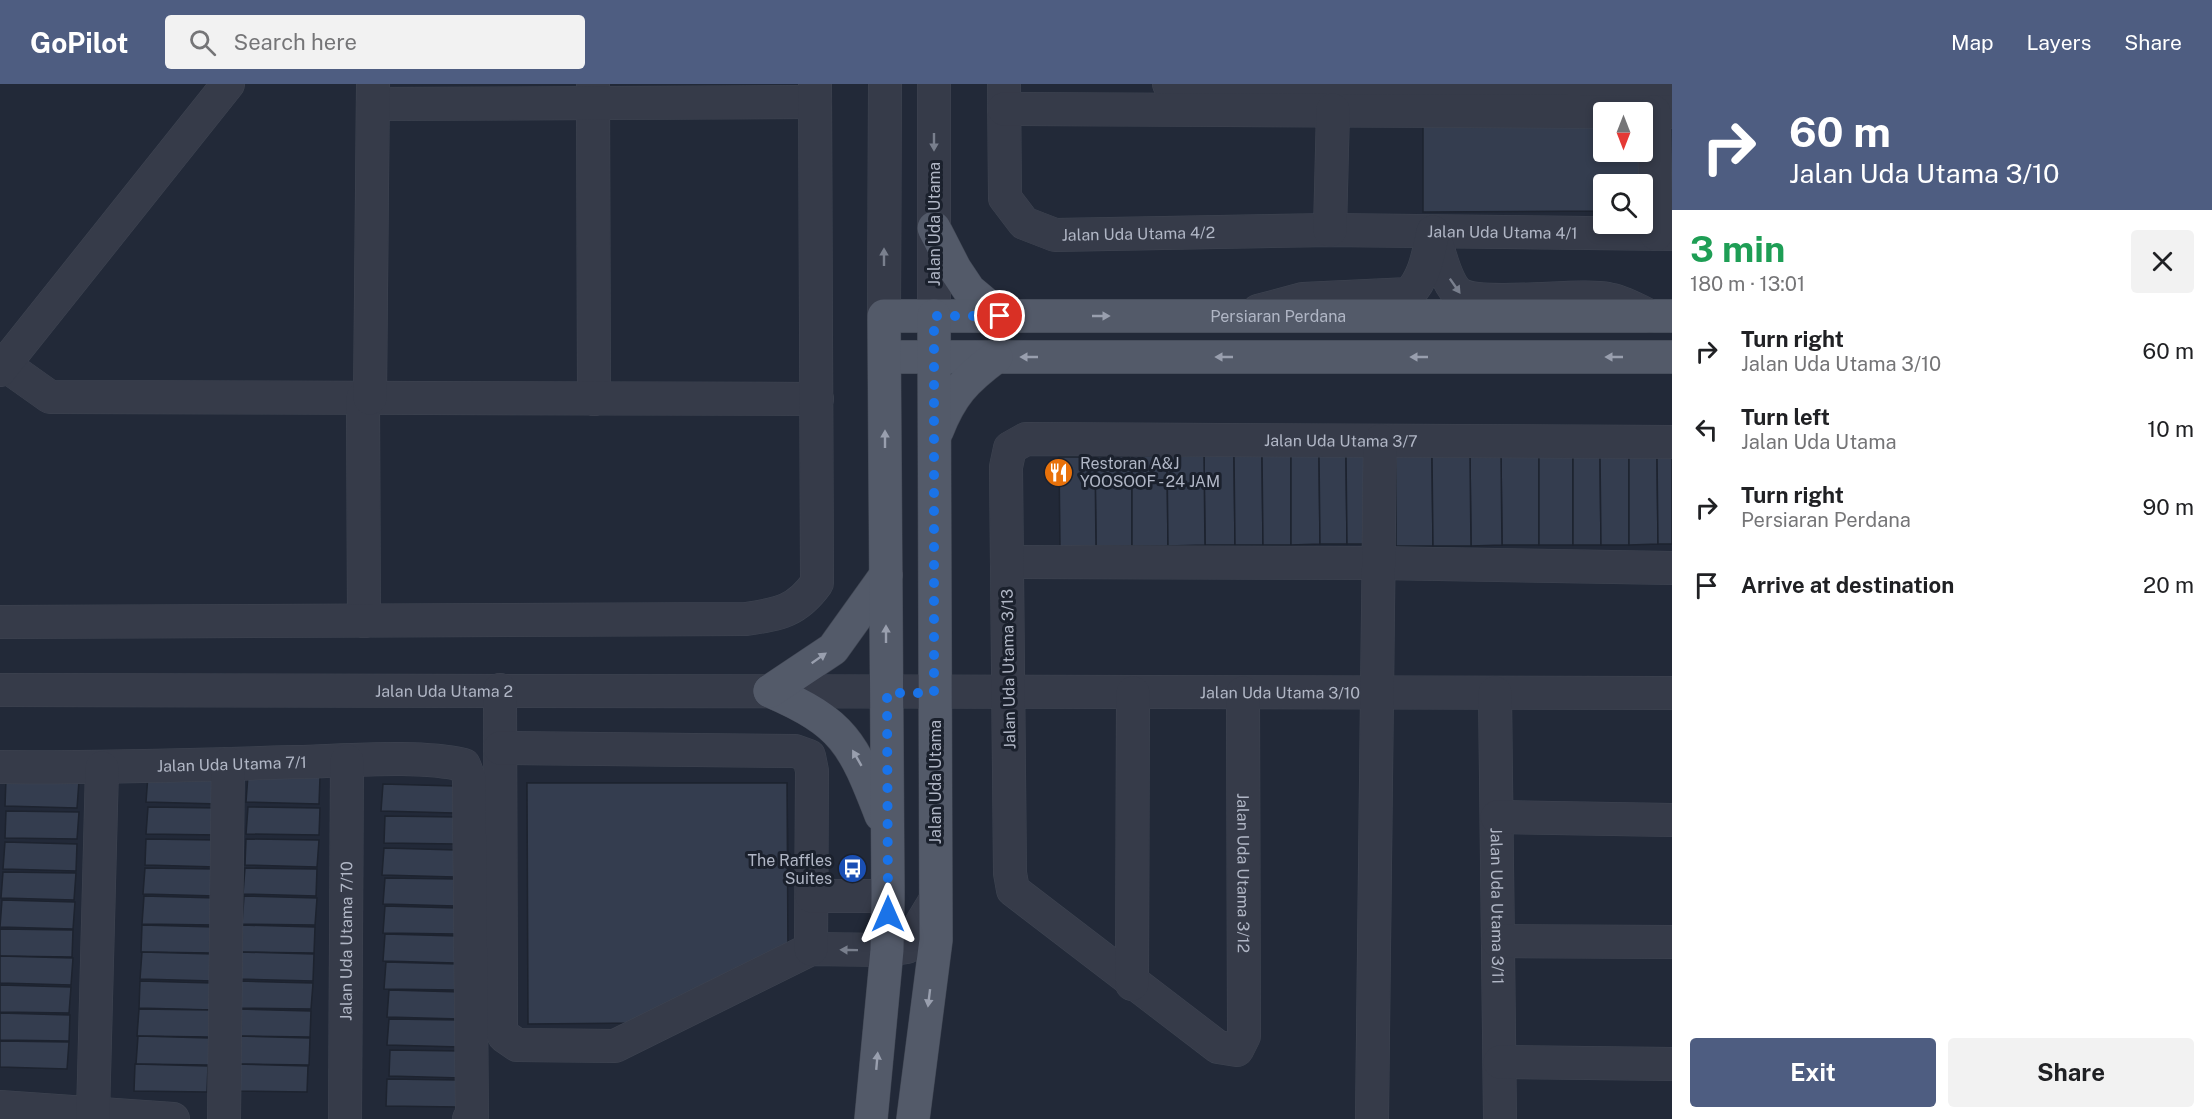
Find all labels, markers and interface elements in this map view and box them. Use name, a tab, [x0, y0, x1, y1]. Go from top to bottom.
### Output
search box	[165, 15, 585, 69]
text: GoPilot	[30, 26, 129, 59]
icon: search	[186, 26, 219, 59]
text: Search here	[234, 29, 357, 55]
text: Map	[1951, 30, 1994, 55]
text: Layers	[2027, 30, 2091, 55]
text: Share	[2124, 30, 2182, 55]
north arrow	[1593, 102, 1653, 162]
map controls	[1593, 102, 1653, 234]
text: 60 m	[1789, 107, 1891, 156]
icon: right	[1690, 108, 1768, 186]
one-way arrow	[929, 133, 939, 152]
text: Jalan Uda Utama 3/10	[1789, 157, 2059, 189]
street label: Jalan Uda Utama	[925, 162, 944, 286]
button: search	[1593, 174, 1653, 234]
street label: Jalan Uda Utama 4/1	[1427, 222, 1578, 243]
street label: Jalan Uda Utama 4/2	[1061, 223, 1215, 245]
text: 3 min	[1690, 228, 1785, 270]
button: close	[2131, 230, 2194, 293]
one-way arrow	[879, 248, 889, 267]
text: 180 m · 13:01	[1690, 272, 1805, 296]
one-way arrow	[1449, 277, 1461, 293]
pin	[974, 290, 1025, 341]
icon: arrive	[983, 299, 1016, 332]
street label: Persiaran Perdana	[1210, 307, 1346, 326]
one-way arrow	[1091, 311, 1110, 321]
text: Turn right	[1741, 326, 1844, 352]
icon: right	[1690, 335, 1723, 368]
text: 60 m	[2143, 338, 2194, 364]
one-way arrow	[1019, 352, 1038, 362]
one-way arrow	[1214, 352, 1233, 362]
one-way arrow	[1409, 352, 1428, 362]
one-way arrow	[1604, 352, 1623, 362]
text: Jalan Uda Utama 3/10	[1741, 352, 1941, 376]
text: Turn left	[1741, 404, 1830, 430]
icon: left	[1690, 413, 1723, 446]
text: 10 m	[2147, 416, 2194, 442]
one-way arrow	[880, 430, 890, 449]
text: Jalan Uda Utama	[1741, 430, 1896, 454]
street label: Jalan Uda Utama 3/7	[1264, 431, 1418, 451]
place label: Restoran A&J YOOSOOF - 24 JAM	[1080, 454, 1220, 491]
restaurant icon: Restoran A&J YOOSOOF - 24 JAM	[1043, 456, 1075, 488]
text: Turn right	[1741, 482, 1844, 508]
icon: right	[1690, 491, 1723, 524]
text: 90 m	[2143, 494, 2194, 520]
text: Persiaran Perdana	[1741, 508, 1911, 532]
icon: arrive	[1690, 569, 1723, 602]
text: Arrive at destination	[1741, 572, 1954, 598]
text: 20 m	[2143, 572, 2194, 598]
street label: Jalan Uda Utama 3/13	[998, 589, 1019, 749]
one-way arrow	[881, 625, 891, 644]
one-way arrow	[811, 653, 827, 664]
street label: Jalan Uda Utama 2	[375, 682, 513, 701]
street label: Jalan Uda Utama 3/10	[1200, 683, 1360, 702]
street label: Jalan Uda Utama	[926, 720, 945, 844]
one-way arrow	[852, 749, 862, 766]
street label: Jalan Uda Utama 7/1	[157, 753, 307, 776]
street label: Jalan Uda Utama 3/12	[1233, 793, 1253, 953]
street label: Jalan Uda Utama 3/11	[1487, 827, 1507, 985]
place label: The Raffles Suites	[747, 851, 832, 888]
bus stop icon: The Raffles Suites	[837, 853, 869, 885]
street label: Jalan Uda Utama 7/10	[337, 861, 356, 1021]
position arrow	[856, 882, 920, 946]
one-way arrow	[840, 945, 859, 955]
one-way arrow	[924, 989, 934, 1008]
button: Exit	[1690, 1038, 1936, 1107]
button: Share	[1948, 1038, 2194, 1107]
one-way arrow	[872, 1051, 882, 1070]

